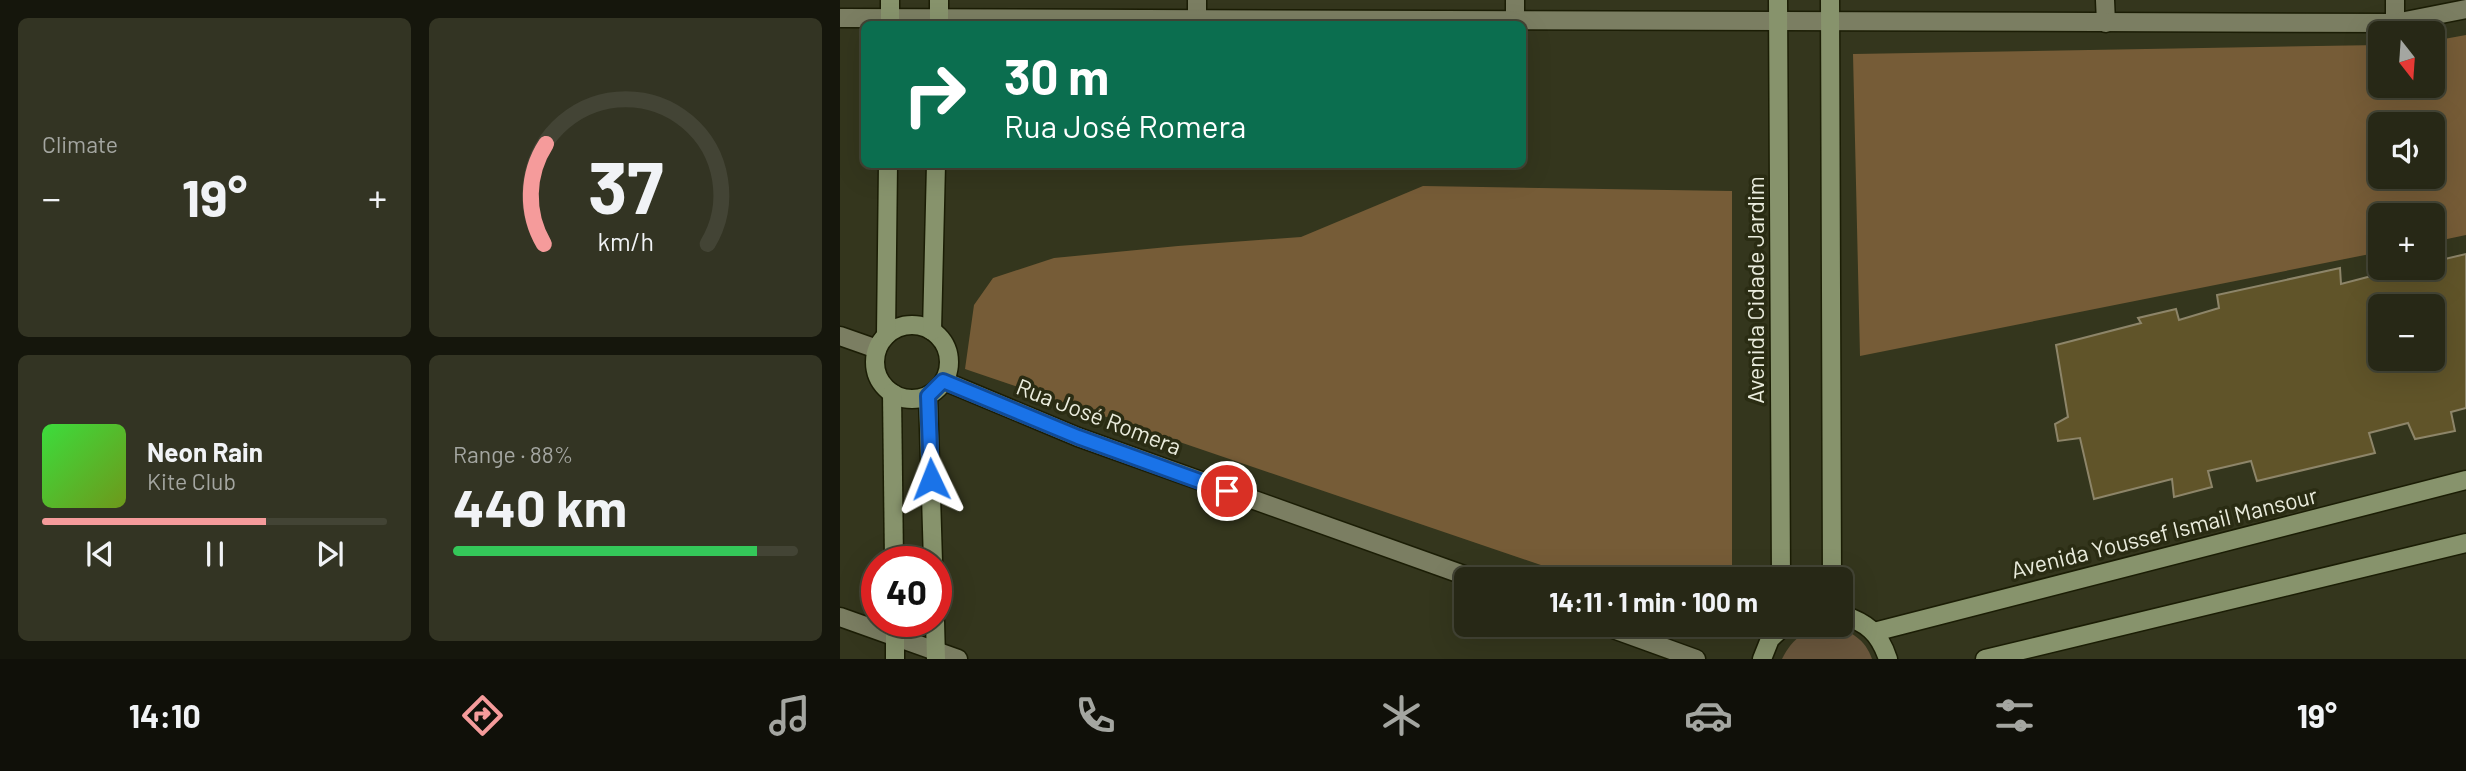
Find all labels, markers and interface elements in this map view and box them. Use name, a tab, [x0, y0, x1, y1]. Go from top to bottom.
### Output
north arrow	[2368, 21, 2445, 98]
map controls	[2368, 21, 2445, 371]
text: 30 m	[1004, 46, 1109, 105]
icon: right	[889, 49, 980, 140]
text: Rua José Romera	[1004, 106, 1246, 144]
button: sound	[2368, 112, 2445, 189]
text: Climate	[42, 130, 118, 158]
text: 37	[588, 141, 663, 229]
text: 19°	[182, 165, 247, 227]
text: −	[42, 174, 61, 220]
text: +	[368, 174, 387, 220]
street label: Avenida Cidade Jardim	[1741, 176, 1769, 404]
button: +	[2368, 203, 2445, 280]
text: km/h	[597, 225, 654, 255]
button: −	[2368, 294, 2445, 371]
street label: Rua José Romera	[1013, 372, 1185, 460]
text: Neon Rain	[147, 436, 263, 467]
text: Range · 88%	[453, 440, 573, 468]
position arrow	[894, 442, 968, 516]
pin	[1197, 461, 1257, 521]
text: Kite Club	[147, 467, 236, 495]
icon: arrive	[1208, 472, 1246, 510]
text: 440 km	[453, 475, 627, 537]
street label: Avenida Youssef Ismail Mansour	[2008, 480, 2321, 584]
icon: previous	[81, 535, 119, 573]
icon: pause	[196, 535, 234, 573]
icon: next	[311, 535, 349, 573]
speed limit sign: 40	[861, 546, 952, 637]
text: 14:11 · 1 min · 100 m	[1549, 586, 1758, 617]
icon: directions	[458, 691, 507, 740]
icon: music	[765, 691, 814, 740]
icon: phone	[1071, 691, 1120, 740]
icon: climate	[1377, 691, 1426, 740]
icon: car	[1684, 691, 1733, 740]
icon: filters	[1990, 691, 2039, 740]
text: 14:10	[129, 696, 201, 734]
text: 19°	[2297, 696, 2337, 734]

